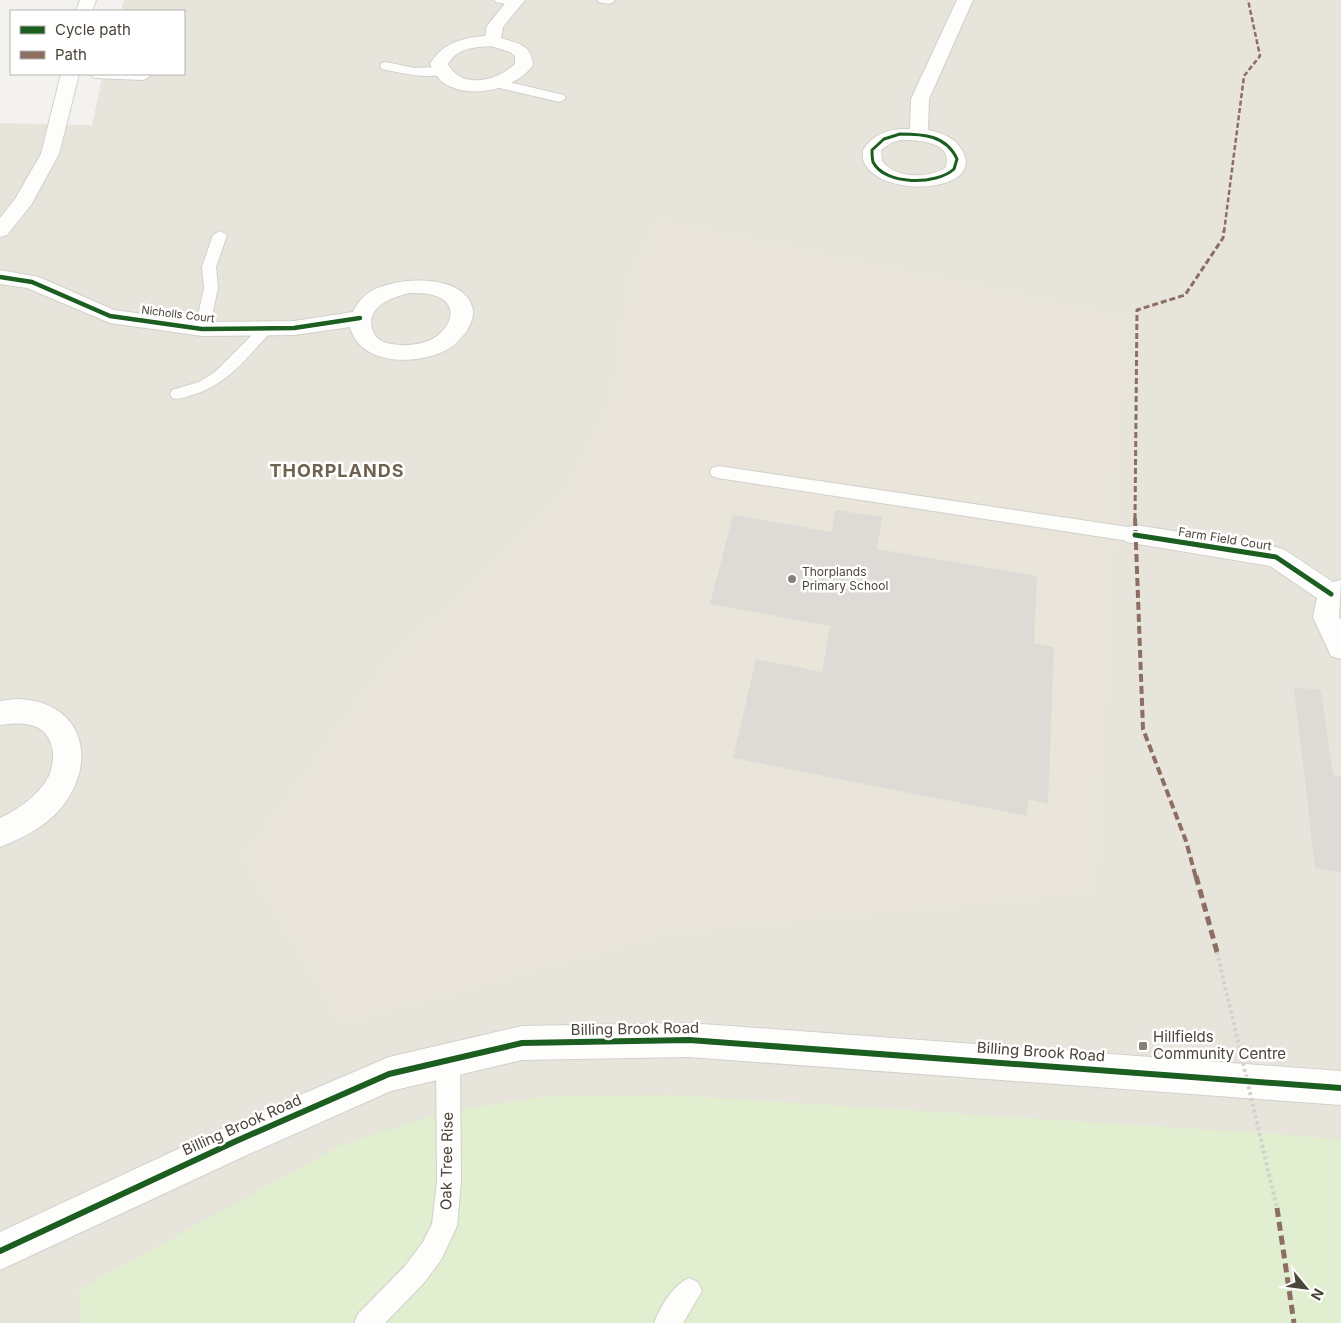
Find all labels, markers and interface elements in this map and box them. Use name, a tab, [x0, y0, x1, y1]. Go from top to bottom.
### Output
legend	[10, 10, 185, 75]
text: Cycle path	[55, 20, 131, 39]
text: Path	[55, 45, 87, 64]
street label: Nicholls Court	[141, 303, 216, 325]
district label: THORPLANDS	[270, 460, 404, 481]
street label: Farm Field Court	[1177, 524, 1273, 553]
place label: Thorplands Primary School	[802, 564, 888, 593]
marker: Thorplands Primary School	[786, 573, 798, 585]
street label: Billing Brook Road	[571, 1018, 699, 1039]
place label: Hillfields Community Centre	[1153, 1027, 1286, 1063]
street label: Billing Brook Road	[976, 1038, 1106, 1065]
marker: Hillfields Community Centre	[1137, 1040, 1149, 1052]
street label: Billing Brook Road	[179, 1090, 304, 1159]
street label: Oak Tree Rise	[436, 1112, 457, 1210]
north arrow	[1281, 1263, 1331, 1313]
text: N	[1308, 1286, 1328, 1303]

